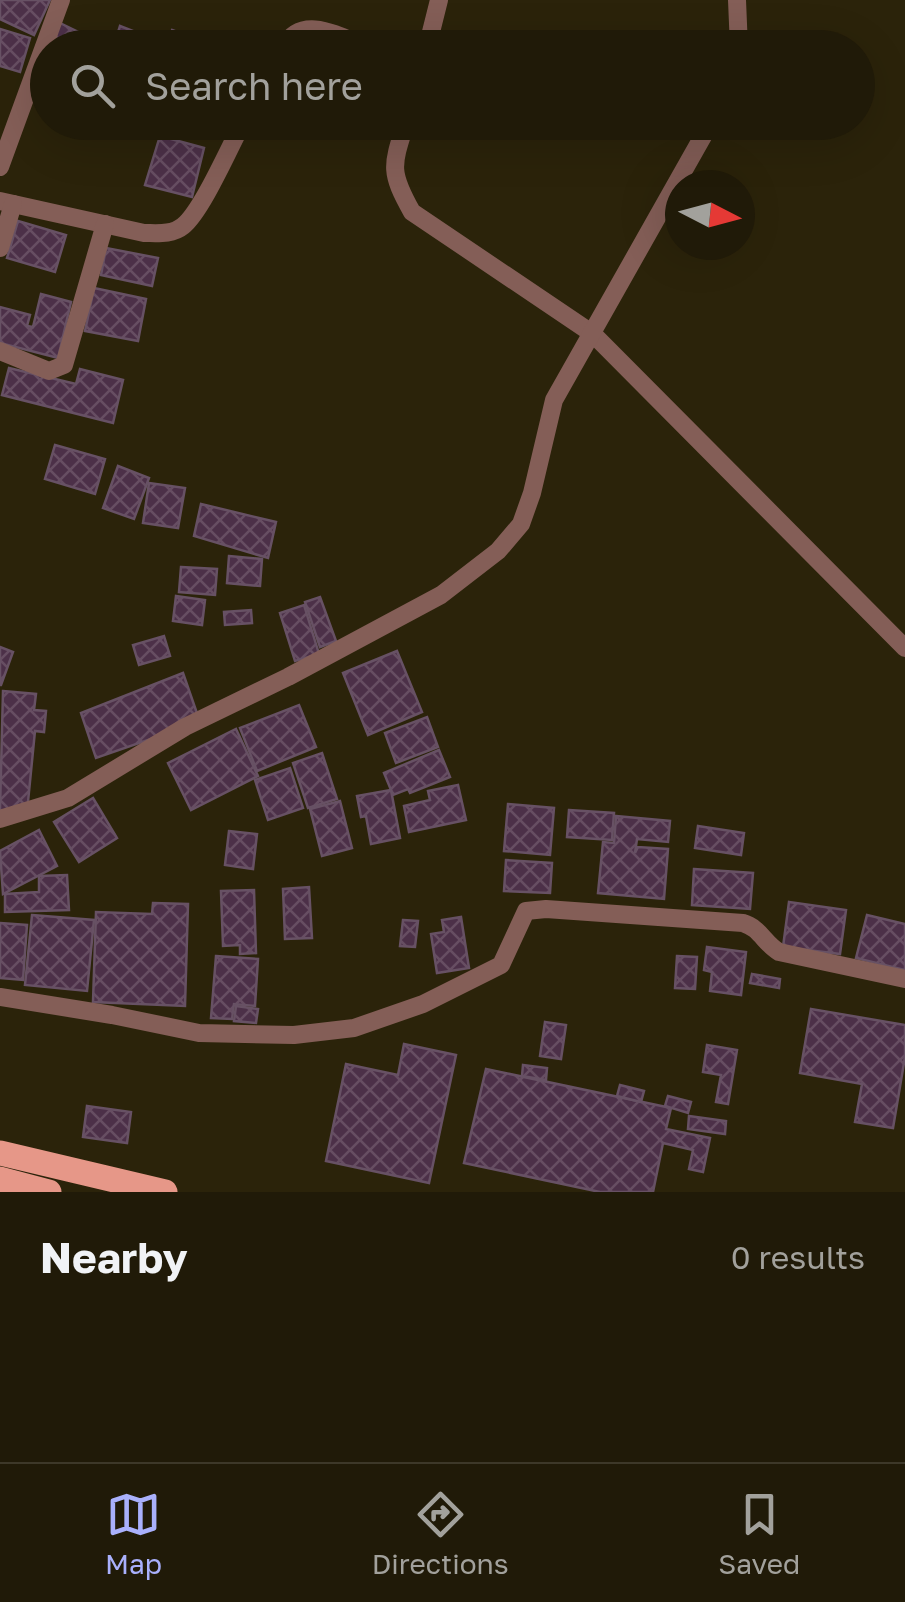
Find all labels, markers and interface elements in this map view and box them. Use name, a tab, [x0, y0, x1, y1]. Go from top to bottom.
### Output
search box	[30, 30, 875, 140]
icon: search	[65, 58, 120, 113]
text: Search here	[145, 63, 363, 108]
north arrow	[665, 170, 755, 260]
text: Nearby	[40, 1232, 188, 1282]
text: 0 results	[731, 1238, 865, 1276]
tab: Map	[105, 1487, 162, 1580]
tab: Directions	[372, 1487, 509, 1580]
tab: Saved	[718, 1487, 800, 1580]

